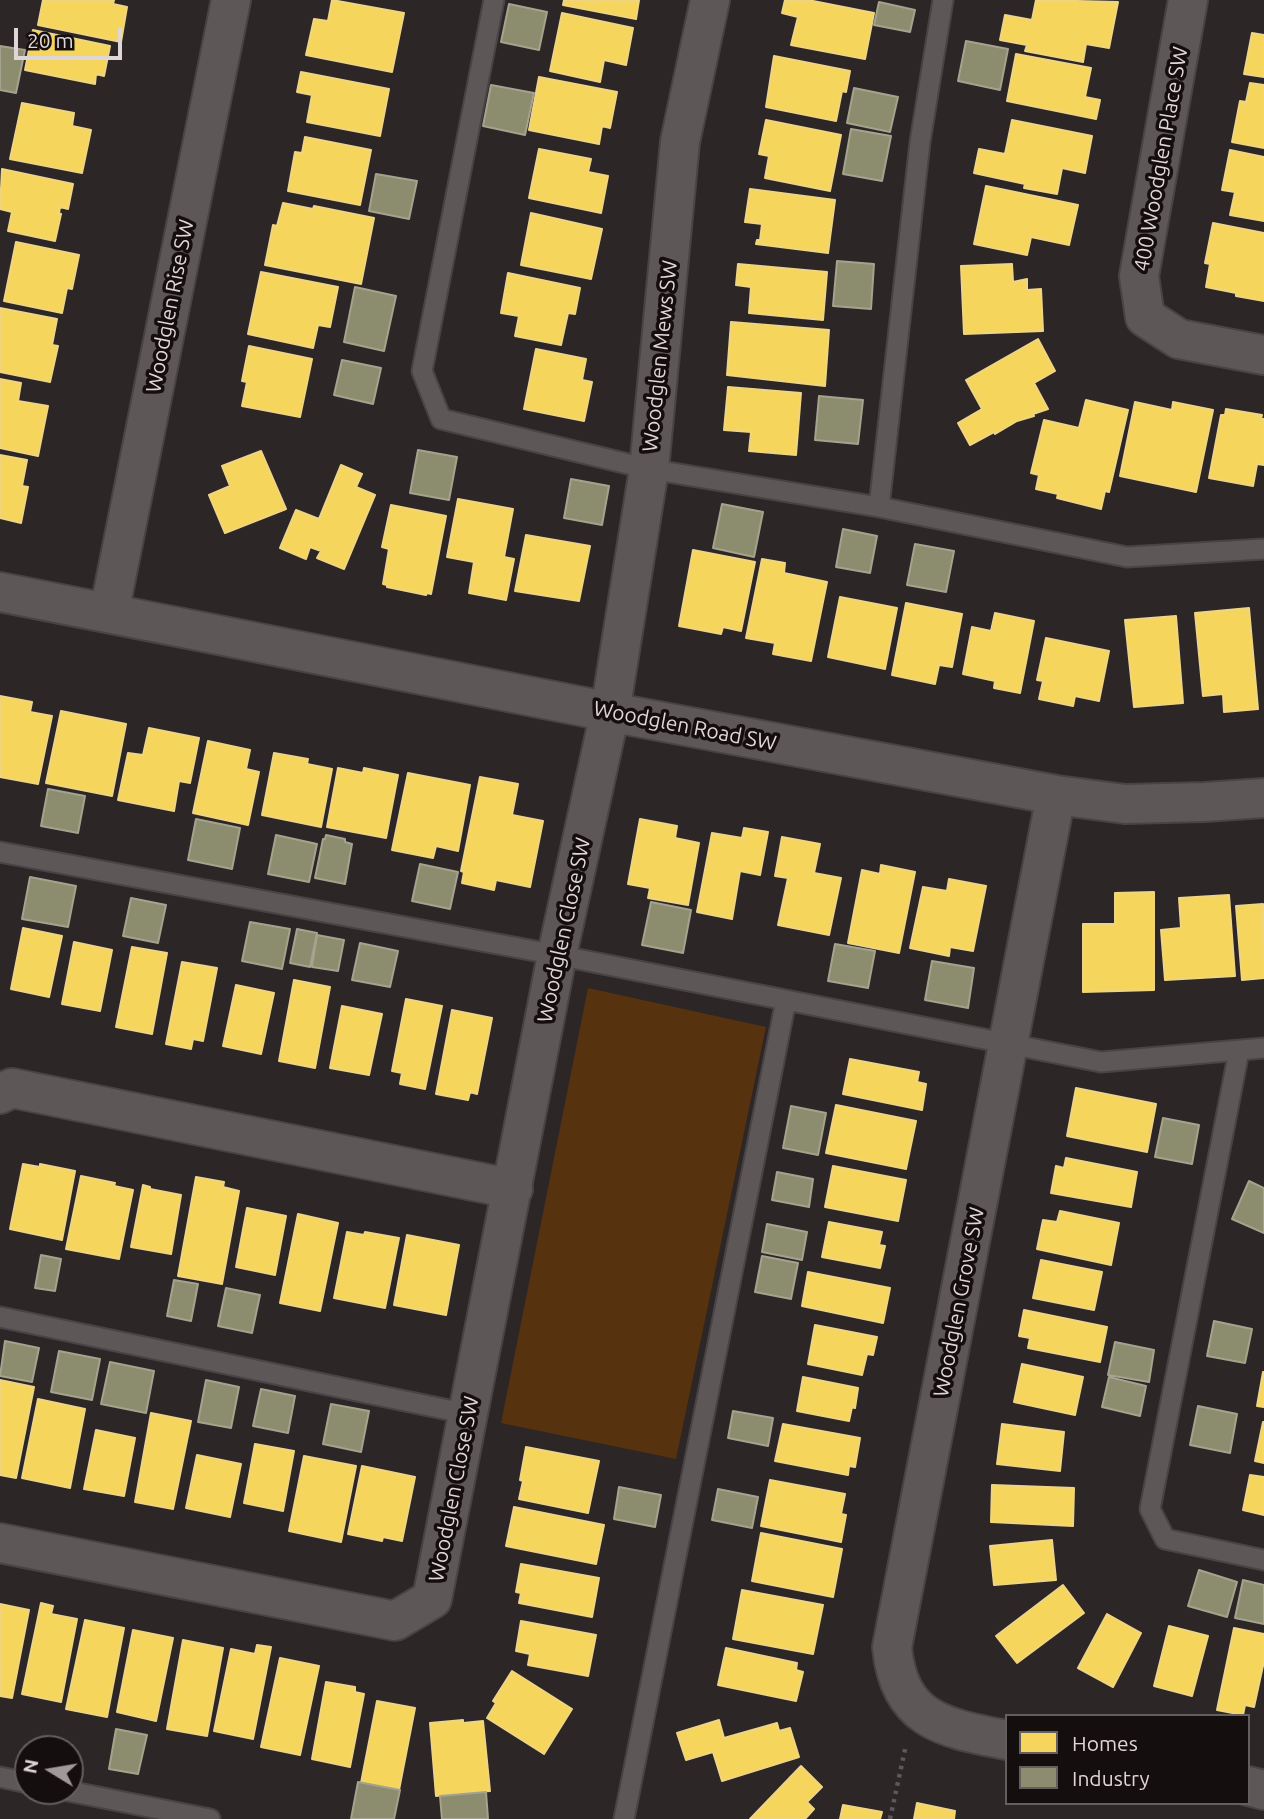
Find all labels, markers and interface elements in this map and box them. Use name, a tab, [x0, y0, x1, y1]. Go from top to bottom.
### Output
scale bar	[18, 14, 126, 58]
text: 20 m	[27, 28, 74, 52]
street label: 400 Woodglen Place SW	[1129, 45, 1193, 273]
street label: Woodglen Rise SW	[141, 217, 199, 395]
street label: Woodglen Mews SW	[637, 259, 683, 453]
street label: Woodglen Road SW	[592, 696, 778, 756]
street label: Woodglen Close SW	[532, 835, 596, 1025]
street label: Woodglen Grove SW	[928, 1205, 990, 1399]
street label: Woodglen Close SW	[424, 1394, 484, 1584]
legend	[1005, 1714, 1250, 1805]
text: Homes	[1072, 1731, 1138, 1755]
north arrow	[14, 1735, 84, 1805]
text: N	[18, 1757, 43, 1775]
text: Industry	[1072, 1766, 1150, 1790]

